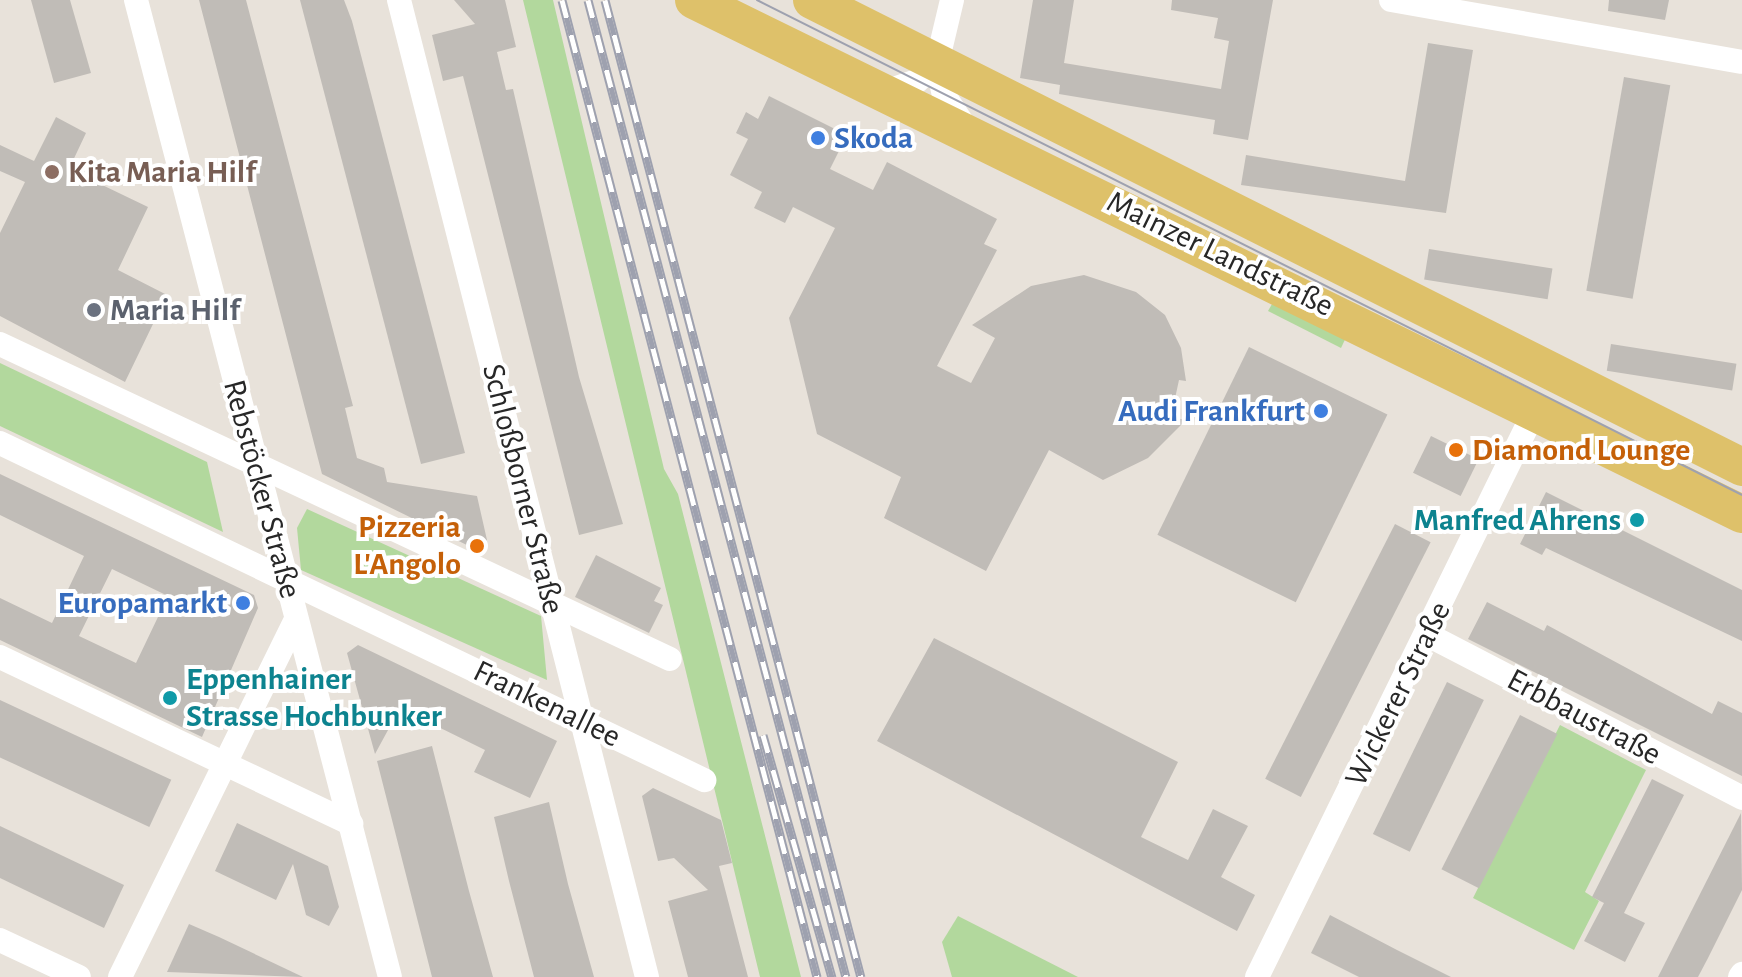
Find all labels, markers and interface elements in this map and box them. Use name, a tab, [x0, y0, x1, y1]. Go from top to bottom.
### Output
place label: Skoda	[834, 119, 913, 157]
marker: Skoda	[809, 129, 827, 147]
place label: Kita Maria Hilf	[68, 153, 256, 191]
marker: Kita Maria Hilf	[43, 163, 61, 181]
street label: Mainzer Landstraße	[1100, 183, 1340, 325]
place label: Maria Hilf	[110, 291, 240, 329]
marker: Maria Hilf	[85, 301, 103, 319]
street label: Schloßborner Straße	[473, 360, 573, 618]
street label: Rebstöcker Straße	[214, 376, 310, 602]
place label: Audi Frankfurt	[1118, 392, 1305, 430]
marker: Audi Frankfurt	[1312, 402, 1330, 420]
place label: Diamond Lounge	[1472, 431, 1690, 469]
marker: Diamond Lounge	[1447, 441, 1465, 459]
place label: Manfred Ahrens	[1414, 501, 1621, 539]
place label: Pizzeria L'Angolo	[353, 509, 461, 584]
marker: Manfred Ahrens	[1628, 511, 1646, 529]
marker: Pizzeria L'Angolo	[468, 537, 486, 555]
place label: Europamarkt	[57, 584, 227, 622]
marker: Europamarkt	[234, 594, 252, 612]
street label: Wickerer Straße	[1337, 595, 1459, 793]
street label: Frankenallee	[467, 652, 627, 756]
street label: Erbbaustraße	[1500, 660, 1668, 774]
place label: Eppenhainer Strasse Hochbunker	[186, 661, 442, 736]
marker: Eppenhainer Strasse Hochbunker	[161, 689, 179, 707]

